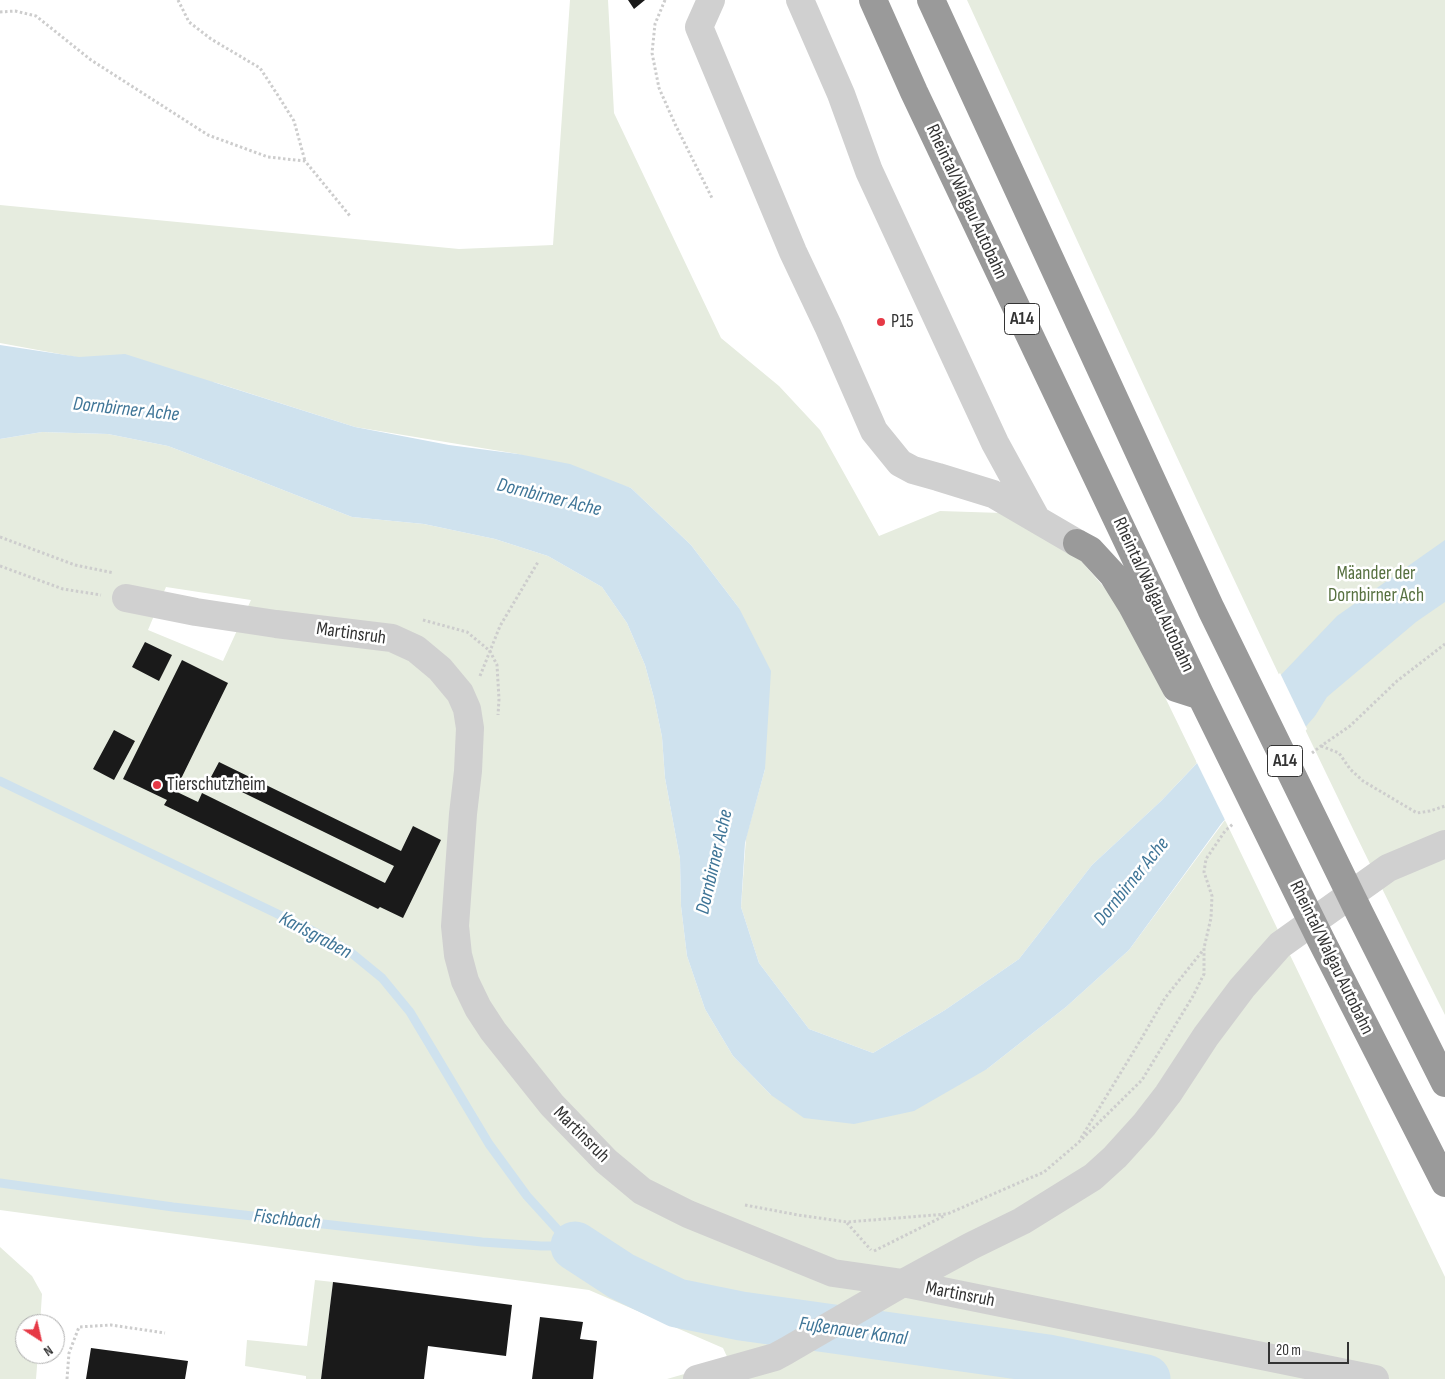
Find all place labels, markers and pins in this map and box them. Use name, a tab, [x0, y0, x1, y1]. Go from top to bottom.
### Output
place label: P15	[891, 311, 914, 333]
marker: P15	[875, 316, 887, 328]
place label: Tierschutzheim	[167, 774, 266, 796]
marker: Tierschutzheim	[151, 779, 163, 791]

